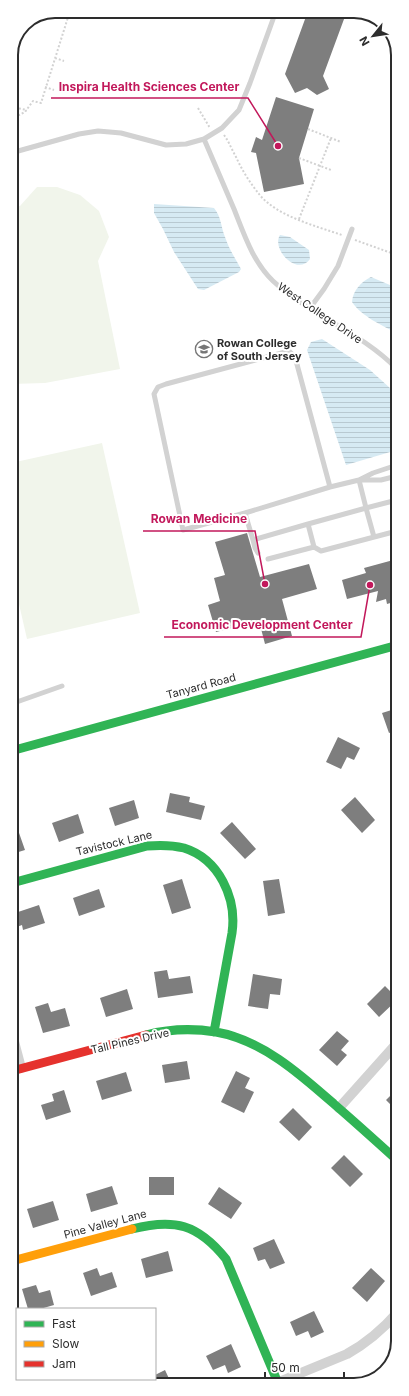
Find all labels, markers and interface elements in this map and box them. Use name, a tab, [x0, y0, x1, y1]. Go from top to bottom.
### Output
north arrow	[353, 16, 393, 56]
text: N	[356, 34, 372, 48]
callout: Inspira Health Sciences Center	[51, 74, 248, 98]
text: Inspira Health Sciences Center	[59, 79, 239, 94]
street label: West College Drive	[275, 279, 365, 347]
place label: Rowan College of South Jersey	[217, 336, 302, 363]
school or university icon: Rowan College of South Jersey	[194, 339, 214, 359]
callout: Rowan Medicine	[143, 507, 255, 531]
text: Rowan Medicine	[151, 511, 247, 526]
callout: Economic Development Center	[164, 613, 361, 637]
text: Economic Development Center	[171, 617, 353, 632]
street label: Tanyard Road	[165, 670, 237, 702]
street label: Tavistock Lane	[75, 827, 153, 859]
street label: Tall Pines Drive	[90, 1025, 170, 1057]
street label: Pine Valley Lane	[62, 1206, 148, 1242]
legend	[16, 1308, 156, 1380]
text: Fast	[52, 1316, 76, 1331]
text: Slow	[52, 1336, 80, 1351]
scale bar	[265, 1354, 344, 1380]
text: Jam	[52, 1356, 76, 1371]
text: 50 m	[271, 1360, 300, 1375]

